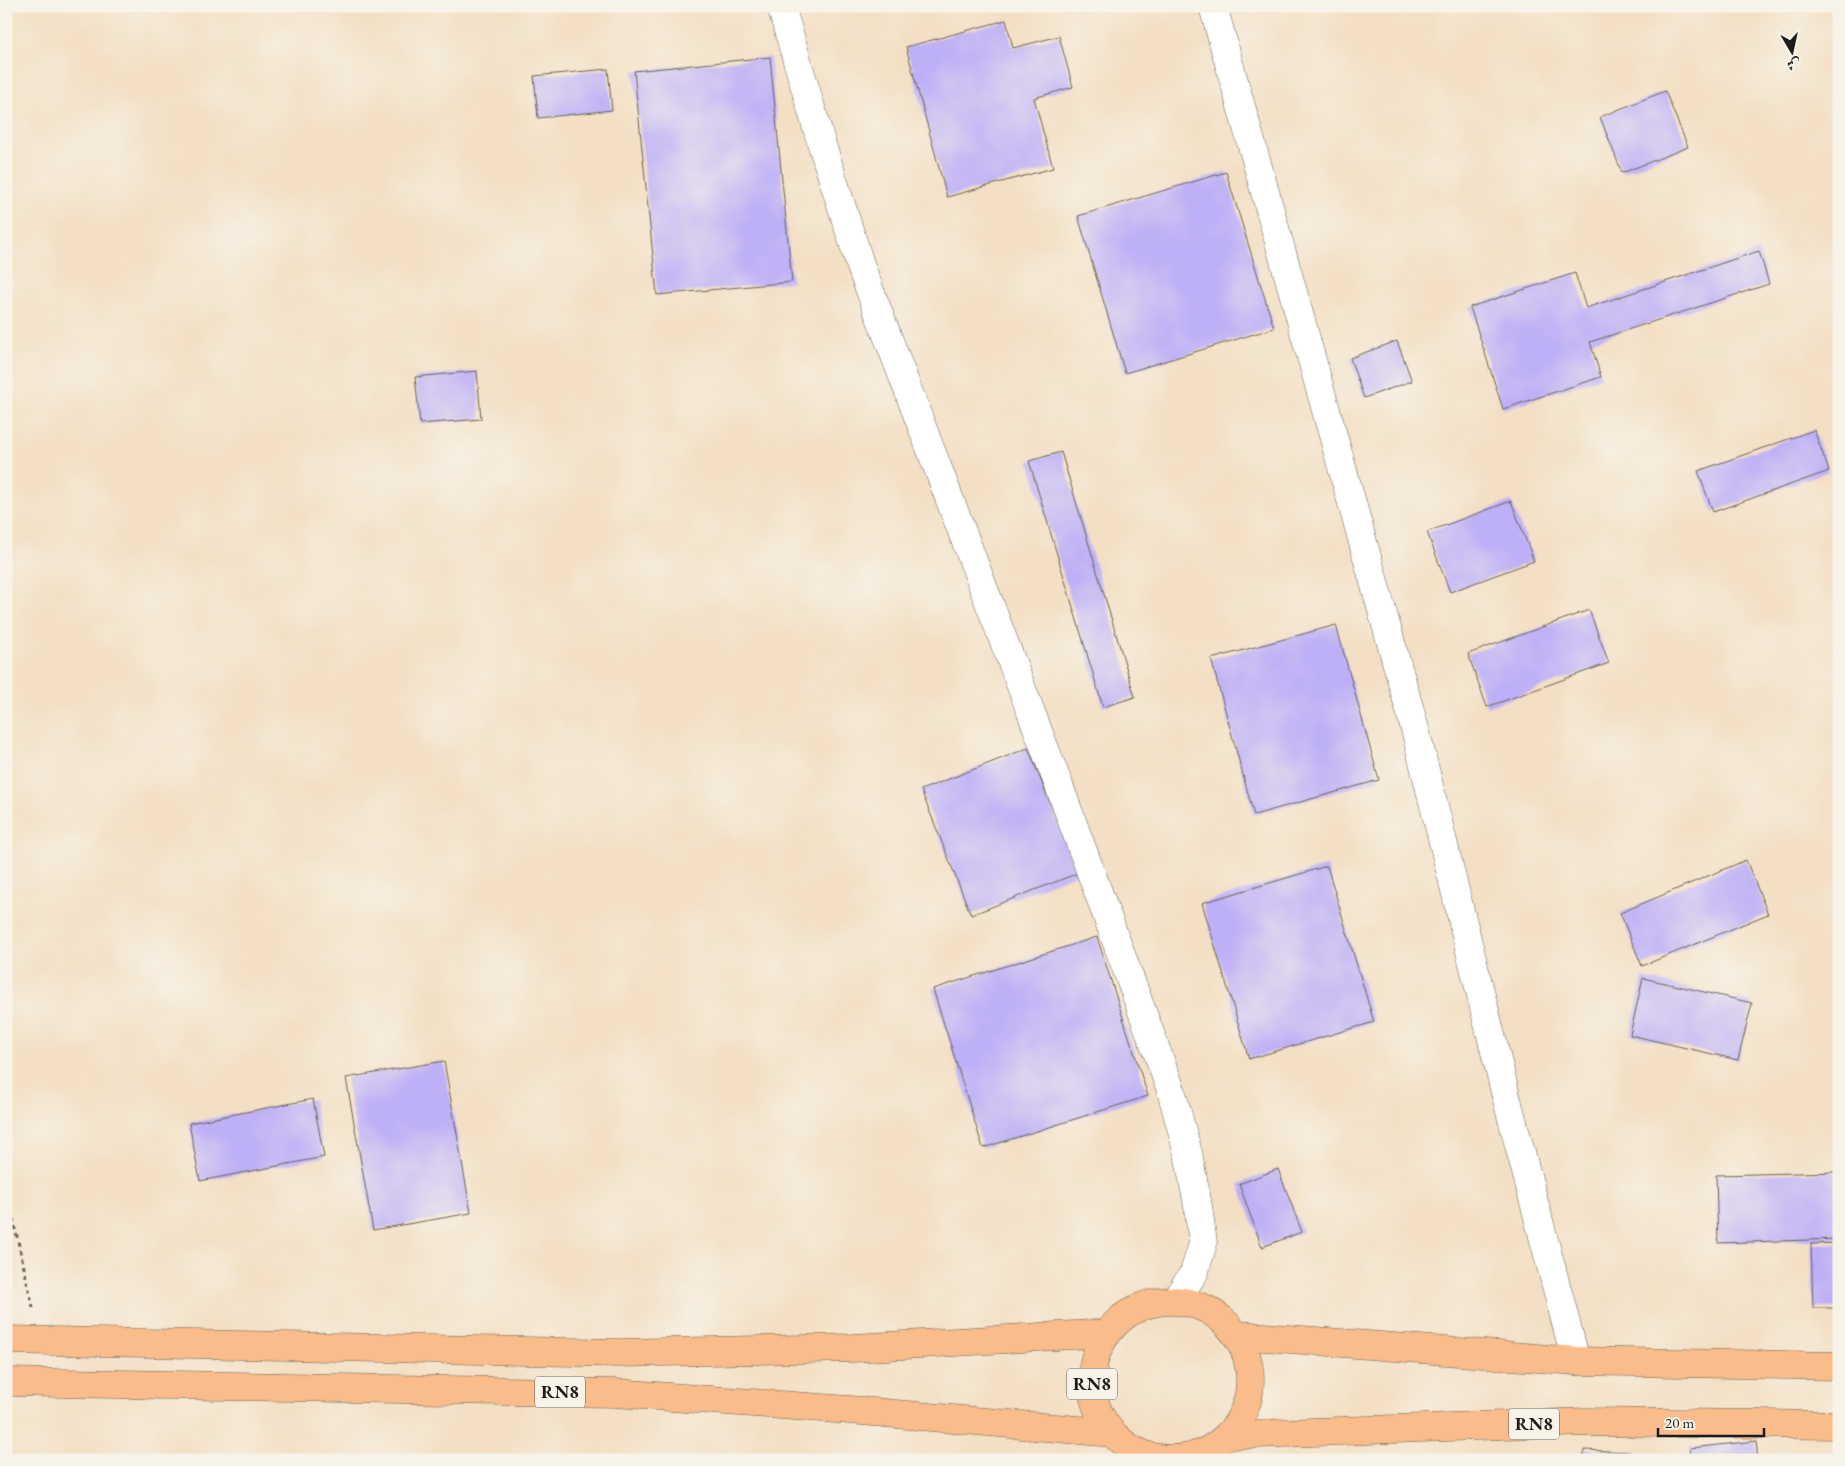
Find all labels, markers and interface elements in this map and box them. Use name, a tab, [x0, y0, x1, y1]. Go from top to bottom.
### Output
north arrow	[1768, 28, 1818, 78]
text: ش	[1786, 55, 1802, 75]
road number: RN8	[1067, 1368, 1117, 1400]
road number: RN8	[535, 1376, 585, 1408]
scale bar	[1658, 1406, 1764, 1438]
road number: RN8	[1509, 1408, 1559, 1440]
text: 20 m	[1665, 1413, 1694, 1432]

